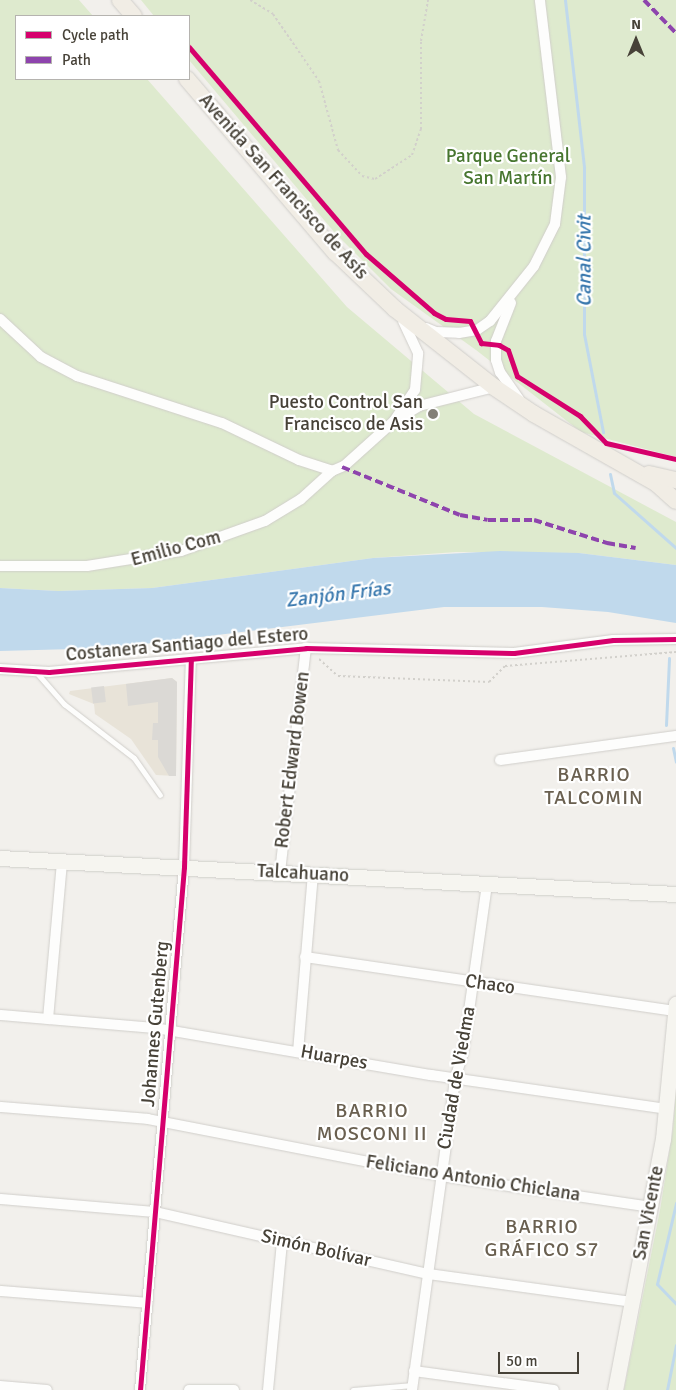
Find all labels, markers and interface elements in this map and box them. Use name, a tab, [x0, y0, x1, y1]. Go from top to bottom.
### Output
legend	[15, 15, 190, 80]
north arrow	[611, 15, 661, 65]
text: N	[631, 16, 641, 33]
text: Cycle path	[62, 26, 129, 44]
text: Path	[62, 51, 91, 69]
street label: Avenida San Francisco de Asís	[193, 89, 373, 285]
park label: Parque General San Martín	[446, 146, 570, 190]
water label: Canal Civit	[572, 215, 596, 307]
place label: Puesto Control San Francisco de Asis	[269, 392, 423, 436]
marker: Puesto Control San Francisco de Asis	[427, 408, 439, 420]
street label: Emilio Com	[129, 526, 223, 572]
water label: Zanjón Frías	[284, 576, 392, 612]
street label: Costanera Santiago del Estero	[65, 623, 309, 667]
street label: Robert Edward Bowen	[271, 670, 315, 850]
district label: BARRIO TALCOMIN	[543, 762, 645, 809]
street label: Talcahuano	[256, 860, 350, 888]
street label: Johannes Gutenberg	[137, 940, 175, 1108]
street label: Chaco	[464, 970, 516, 1000]
street label: Ciudad de Viedma	[433, 1005, 481, 1151]
street label: Huarpes	[299, 1041, 369, 1075]
district label: BARRIO MOSCONI II	[315, 1099, 429, 1146]
street label: Feliciano Antonio Chiclana	[364, 1151, 582, 1207]
street label: San Vicente	[629, 1164, 669, 1262]
district label: BARRIO GRÁFICO S7	[483, 1214, 601, 1261]
street label: Simón Bolívar	[259, 1225, 373, 1273]
scale bar	[501, 1342, 582, 1374]
text: 50 m	[506, 1352, 537, 1370]

